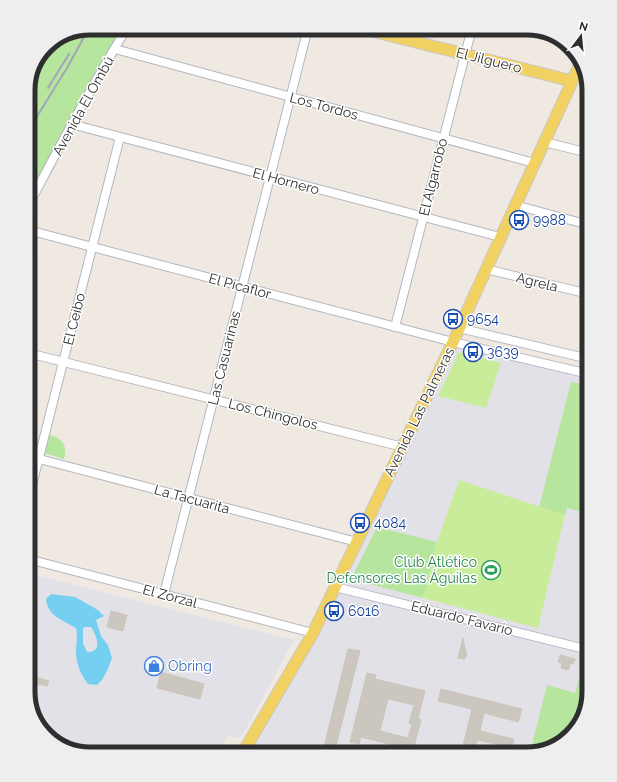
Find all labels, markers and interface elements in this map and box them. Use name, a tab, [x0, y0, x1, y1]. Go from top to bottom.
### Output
north arrow	[561, 16, 601, 56]
text: N	[578, 19, 589, 34]
street label: El Jilguero	[455, 44, 523, 76]
street label: Avenida El Ombú	[49, 53, 117, 159]
street label: Los Tordos	[288, 89, 360, 123]
street label: El Algarrobo	[416, 136, 450, 218]
street label: El Hornero	[251, 164, 321, 198]
bus stop icon: 9988	[508, 209, 530, 231]
place label: 9988	[533, 212, 566, 228]
street label: Agrela	[515, 269, 559, 295]
street label: El Picaflor	[207, 270, 273, 302]
street label: El Ceibo	[60, 291, 88, 347]
bus stop icon: 9654	[442, 308, 464, 330]
street label: Las Casuarinas	[205, 309, 244, 407]
place label: 9654	[467, 311, 499, 327]
bus stop icon: 3639	[462, 341, 484, 363]
street label: Avenida Las Palmeras	[381, 344, 457, 479]
place label: 3639	[487, 344, 519, 360]
street label: Los Chingolos	[227, 395, 320, 433]
street label: La Tacuarita	[152, 481, 232, 517]
bus stop icon: 4084	[349, 512, 371, 534]
place label: 4084	[374, 515, 407, 531]
place label: Club Atlético Defensores Las Águilas	[327, 554, 477, 586]
sports icon: Club Atlético Defensores Las Águilas	[480, 559, 502, 581]
street label: El Zorzal	[141, 581, 199, 611]
street label: Eduardo Favario	[409, 598, 515, 638]
bus stop icon: 6016	[323, 600, 345, 622]
place label: 6016	[348, 603, 379, 619]
shop icon: Obring	[143, 655, 165, 677]
place label: Obring	[168, 658, 212, 674]

